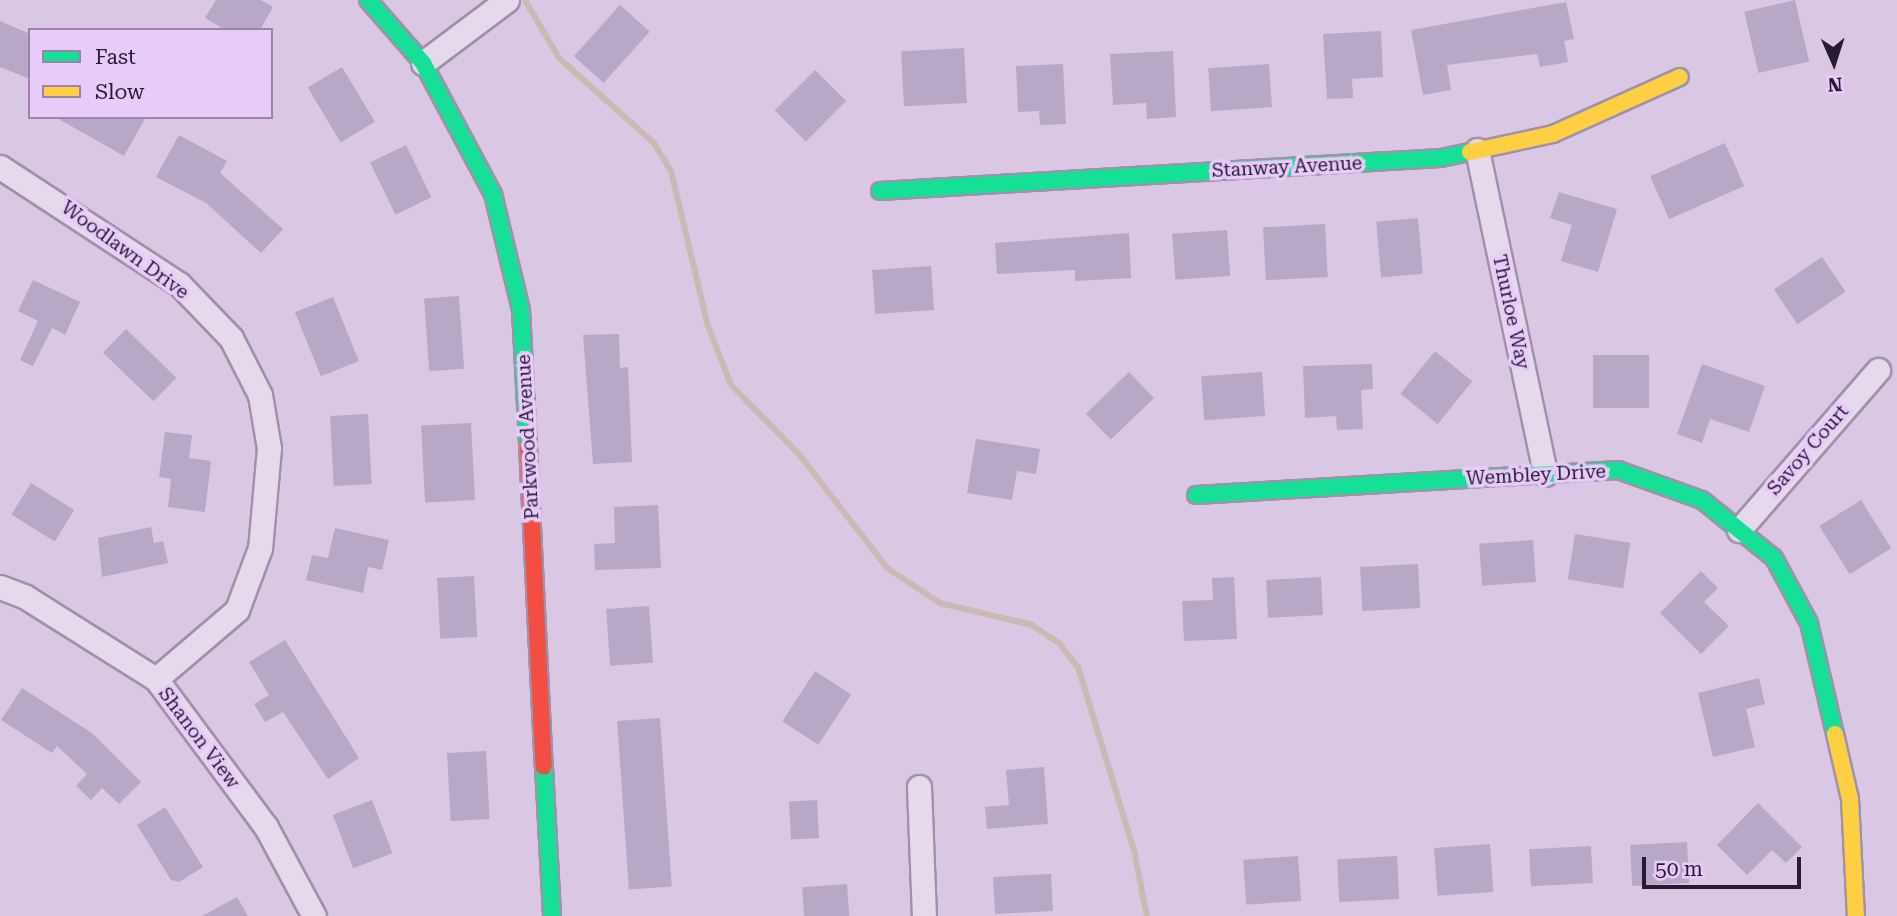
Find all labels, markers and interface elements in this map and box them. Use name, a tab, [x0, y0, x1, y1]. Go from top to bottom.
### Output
legend	[28, 28, 273, 119]
north arrow	[1799, 28, 1869, 98]
text: Fast	[95, 45, 136, 69]
text: N	[1827, 73, 1843, 96]
text: Slow	[95, 80, 144, 104]
street label: Stanway Avenue	[1211, 152, 1363, 182]
street label: Woodlawn Drive	[57, 196, 193, 304]
street label: Thurloe Way	[1488, 253, 1534, 371]
street label: Parkwood Avenue	[512, 354, 544, 520]
street label: Savoy Court	[1763, 400, 1853, 500]
street label: Wembley Drive	[1466, 460, 1606, 490]
street label: Shanon View	[154, 683, 244, 793]
scale bar	[1645, 842, 1804, 886]
text: 50 m	[1655, 857, 1703, 881]

